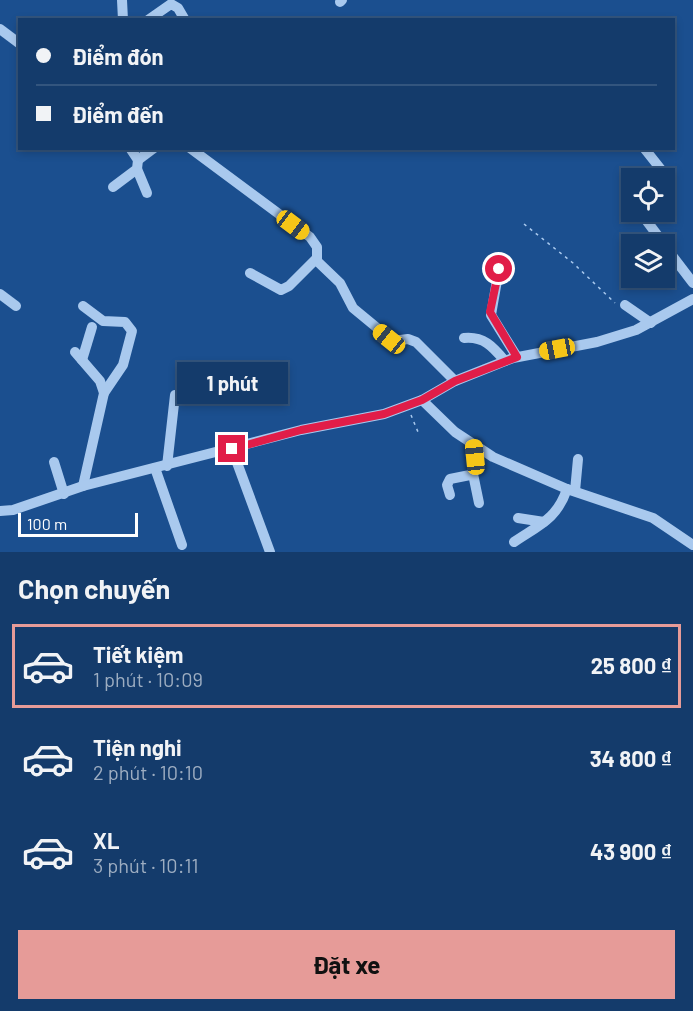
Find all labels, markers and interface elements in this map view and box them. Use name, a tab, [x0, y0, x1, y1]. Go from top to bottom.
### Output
text: Điểm đón	[72, 43, 164, 69]
text: Điểm đến	[72, 101, 164, 127]
map controls	[621, 168, 675, 288]
button: locate	[621, 168, 675, 222]
car	[273, 207, 313, 243]
button: layers	[621, 234, 675, 288]
route start	[485, 255, 512, 282]
car	[369, 321, 409, 357]
car	[538, 337, 576, 361]
callout: 1 phút	[176, 362, 288, 404]
text: 1 phút	[207, 371, 258, 395]
route end	[218, 435, 245, 462]
car	[464, 438, 486, 476]
scale bar	[18, 510, 138, 538]
text: 100 m	[27, 514, 67, 533]
text: Chọn chuyến	[18, 572, 170, 604]
icon: car	[21, 639, 75, 693]
text: Tiết kiệm	[93, 641, 184, 667]
text: 25 800 ₫	[591, 652, 672, 678]
text: 1 phút · 10:09	[93, 667, 203, 691]
icon: car	[21, 732, 75, 786]
text: Tiện nghi	[93, 734, 182, 760]
text: 34 800 ₫	[590, 745, 672, 771]
text: 2 phút · 10:10	[93, 760, 203, 784]
icon: car	[21, 825, 75, 879]
text: XL	[93, 827, 119, 853]
text: 43 900 ₫	[590, 838, 672, 864]
text: 3 phút · 10:11	[93, 853, 199, 877]
button: Đặt xe	[18, 930, 675, 999]

